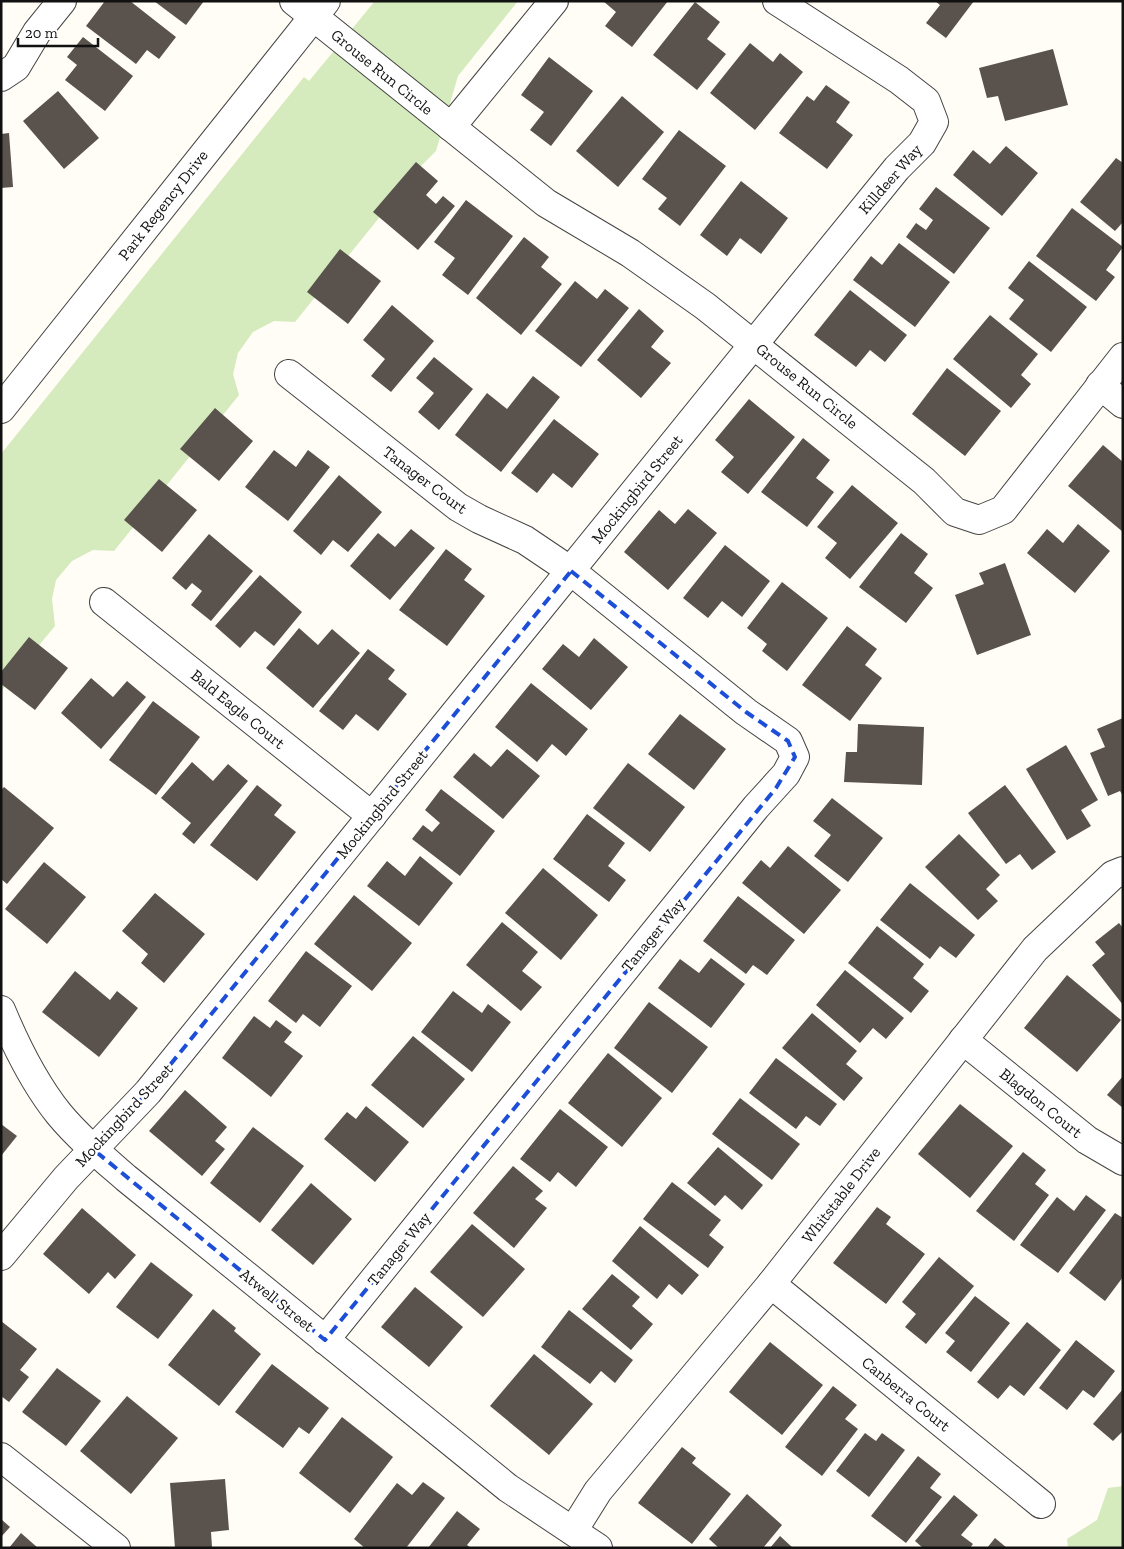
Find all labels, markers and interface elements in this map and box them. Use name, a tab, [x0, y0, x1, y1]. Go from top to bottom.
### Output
scale bar	[18, 15, 98, 47]
text: 20 m	[25, 24, 58, 42]
street label: Grouse Run Circle	[327, 25, 437, 119]
street label: Killdeer Way	[854, 140, 926, 218]
street label: Park Regency Drive	[114, 146, 212, 264]
street label: Grouse Run Circle	[752, 339, 862, 433]
street label: Mockingbird Street	[587, 431, 687, 547]
street label: Tanager Court	[379, 442, 471, 518]
street label: Bald Eagle Court	[187, 665, 289, 753]
street label: Mockingbird Street	[332, 746, 432, 862]
street label: Tanager Way	[617, 894, 689, 976]
street label: Mockingbird Street	[71, 1059, 177, 1171]
street label: Blagdon Court	[996, 1064, 1086, 1142]
street label: Whitstable Drive	[798, 1143, 884, 1247]
street label: Tanager Way	[363, 1208, 435, 1290]
street label: Atwell Street	[236, 1264, 318, 1336]
street label: Canberra Court	[858, 1353, 954, 1435]

